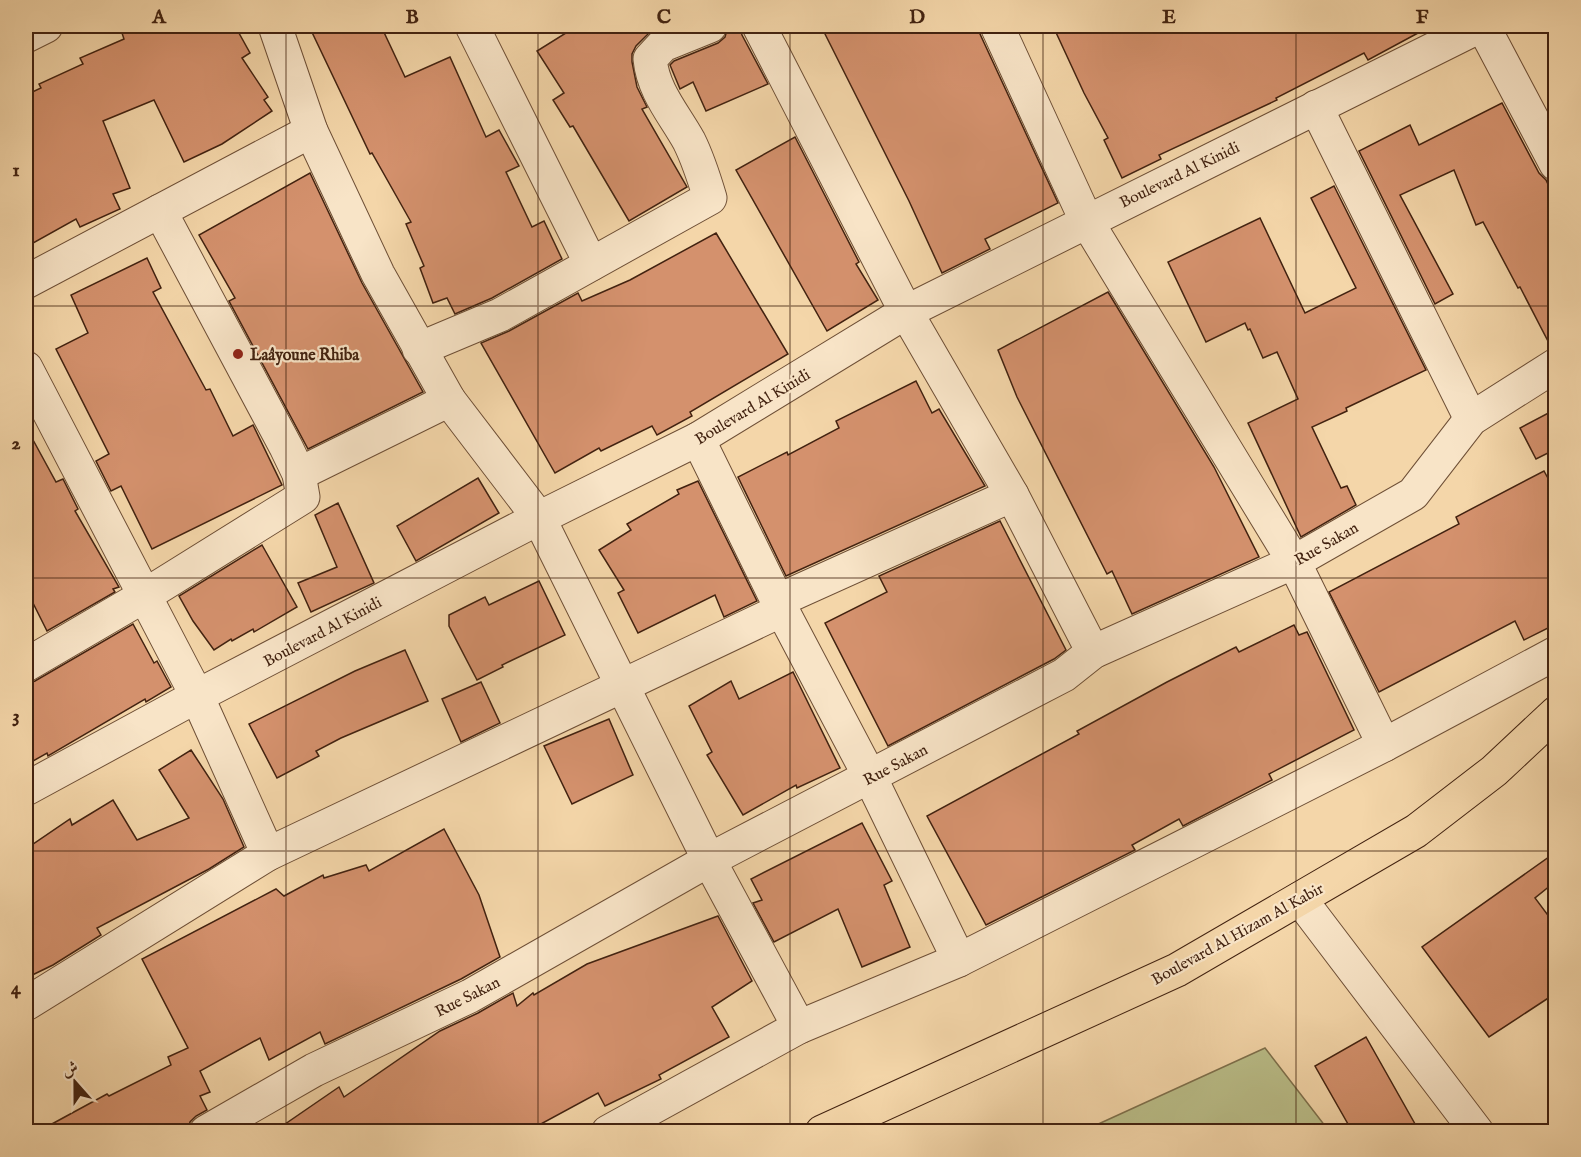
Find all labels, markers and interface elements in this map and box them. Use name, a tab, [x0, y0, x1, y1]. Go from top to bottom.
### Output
text: A	[151, 5, 167, 30]
text: B	[405, 5, 419, 30]
text: C	[657, 5, 671, 30]
text: D	[909, 5, 925, 30]
text: E	[1162, 5, 1176, 30]
text: F	[1416, 5, 1429, 30]
street label: Boulevard Al Kinidi	[1117, 138, 1243, 214]
text: 1	[12, 158, 20, 183]
place label: Laâyoune Rhiba	[250, 346, 360, 366]
marker: Laâyoune Rhiba	[231, 347, 245, 361]
street label: Boulevard Al Kinidi	[692, 365, 814, 450]
text: 2	[11, 431, 21, 456]
street label: Rue Sakan	[1292, 518, 1363, 571]
street label: Boulevard Al Kinidi	[260, 593, 385, 672]
text: 3	[12, 704, 20, 729]
street label: Rue Sakan	[860, 740, 932, 791]
street label: Boulevard Al Hizam Al Kabir	[1148, 879, 1328, 990]
street label: Rue Sakan	[432, 973, 504, 1023]
text: 4	[11, 976, 22, 1001]
north arrow	[45, 1052, 105, 1112]
text: ش	[59, 1058, 81, 1082]

